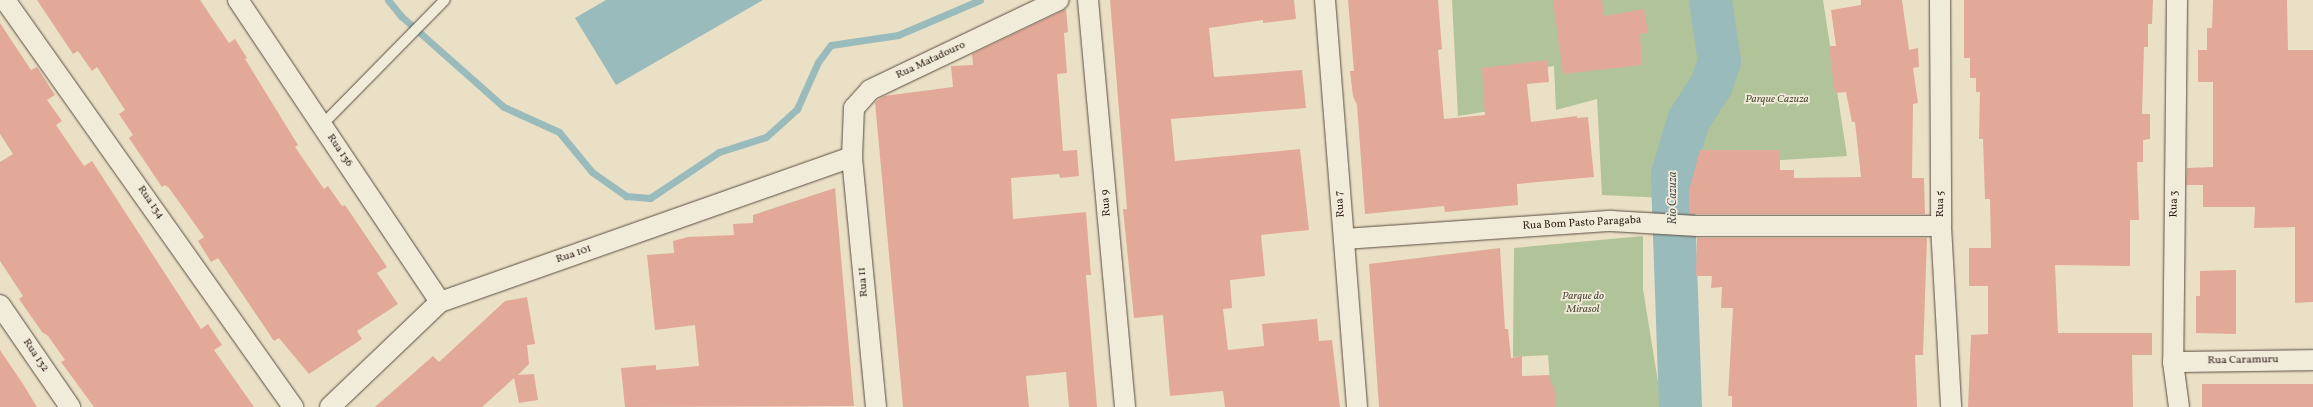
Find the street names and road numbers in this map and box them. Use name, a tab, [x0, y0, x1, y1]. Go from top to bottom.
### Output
street label: Rua Matadouro	[894, 39, 968, 83]
street label: Rua 136	[323, 132, 355, 170]
street label: Rua 134	[134, 184, 166, 222]
street label: Rua 9	[1099, 189, 1115, 217]
street label: Rua 7	[1333, 190, 1349, 218]
street label: Rua 3	[2168, 190, 2182, 218]
street label: Rua 5	[1934, 191, 1948, 217]
street label: Rua Bom Pasto Paragaba	[1522, 214, 1642, 234]
street label: Rua 101	[555, 243, 593, 267]
street label: Rua 11	[856, 267, 872, 297]
street label: Rua 132	[19, 337, 51, 375]
street label: Rua Caramuru	[2207, 354, 2279, 368]

